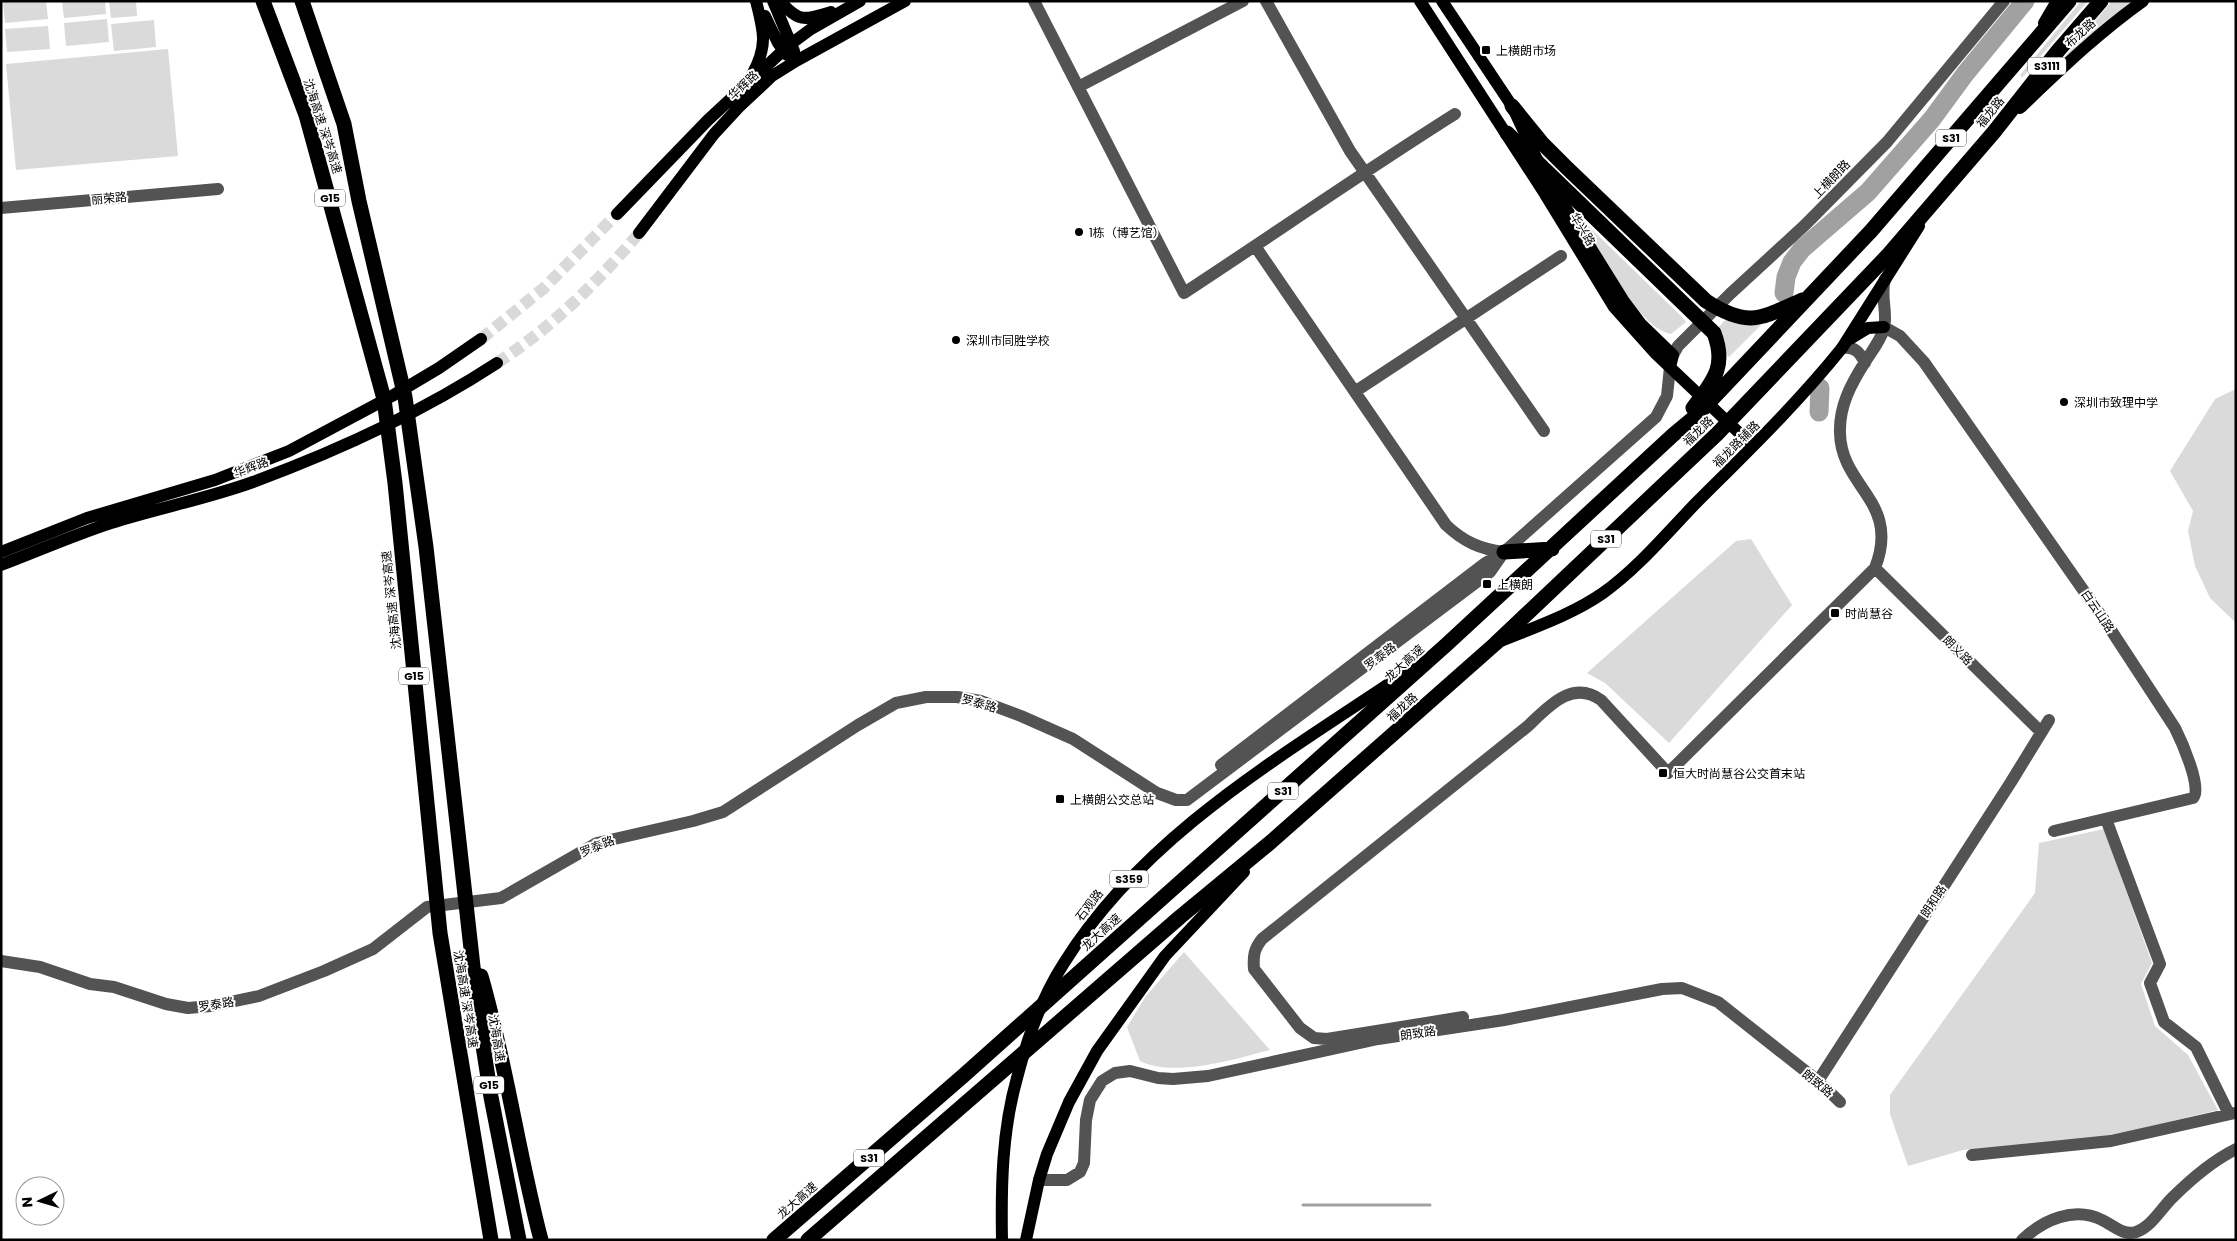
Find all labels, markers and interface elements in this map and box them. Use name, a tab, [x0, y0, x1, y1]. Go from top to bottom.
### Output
street label: 布龙路	[2061, 15, 2099, 51]
place label: 上横朗市场	[1496, 42, 1556, 59]
marker: 上横朗市场	[1480, 44, 1492, 56]
road number: S3111	[2028, 58, 2066, 74]
street label: 华辉路	[724, 67, 762, 103]
street label: 沈海高速 深岑高速	[300, 76, 346, 176]
street label: 福龙路	[1972, 93, 2008, 131]
road number: S31	[1936, 130, 1966, 146]
street label: 上横朗路	[1808, 156, 1854, 202]
street label: 丽荣路	[90, 188, 128, 208]
road number: G15	[315, 190, 345, 207]
street label: 华兴路	[1566, 209, 1600, 249]
place label: 1栋（博艺馆）	[1089, 224, 1165, 241]
marker: 1栋（博艺馆）	[1073, 226, 1085, 238]
place label: 深圳市同胜学校	[966, 332, 1050, 349]
marker: 深圳市同胜学校	[950, 334, 962, 346]
place label: 深圳市致理中学	[2074, 394, 2158, 411]
marker: 深圳市致理中学	[2058, 396, 2070, 408]
street label: 福龙路	[1679, 412, 1717, 450]
street label: 福龙路辅路	[1709, 417, 1763, 471]
street label: 华辉路	[231, 453, 271, 481]
road number: S31	[1591, 530, 1621, 548]
street label: 沈海高速 深岑高速	[377, 550, 405, 650]
place label: 上横朗	[1497, 576, 1533, 593]
marker: 上横朗	[1481, 578, 1493, 590]
street label: 白云山路	[2078, 586, 2118, 636]
place label: 时尚慧谷	[1845, 605, 1893, 622]
marker: 时尚慧谷	[1829, 607, 1841, 619]
street label: 朗义路	[1939, 631, 1977, 669]
street label: 罗泰路	[1361, 638, 1399, 674]
street label: 龙大高速	[1380, 641, 1428, 685]
road number: G15	[399, 668, 429, 684]
street label: 福龙路	[1383, 689, 1421, 725]
street label: 罗泰路	[959, 690, 999, 716]
place label: 恒大时尚慧谷公交首末站	[1673, 765, 1805, 782]
marker: 恒大时尚慧谷公交首末站	[1657, 767, 1669, 779]
road number: S31	[1268, 782, 1298, 799]
place label: 上横朗公交总站	[1070, 791, 1154, 808]
marker: 上横朗公交总站	[1054, 793, 1066, 805]
street label: 罗泰路	[577, 831, 617, 861]
road number: S359	[1110, 871, 1148, 888]
street label: 朗和路	[1916, 881, 1950, 921]
street label: 石观路	[1071, 886, 1107, 924]
street label: 龙大高速	[1077, 910, 1125, 954]
street label: 沈海高速 深岑高速	[450, 949, 482, 1049]
street label: 罗泰路	[197, 993, 235, 1015]
street label: 沈海高速	[485, 1013, 509, 1063]
street label: 朗致路	[1399, 1022, 1437, 1044]
street label: 朗致路	[1799, 1065, 1837, 1101]
road number: G15	[474, 1076, 504, 1094]
road number: S31	[854, 1150, 884, 1166]
north arrow	[15, 1176, 65, 1226]
street label: 龙大高速	[773, 1178, 821, 1222]
text: N	[17, 1196, 37, 1208]

